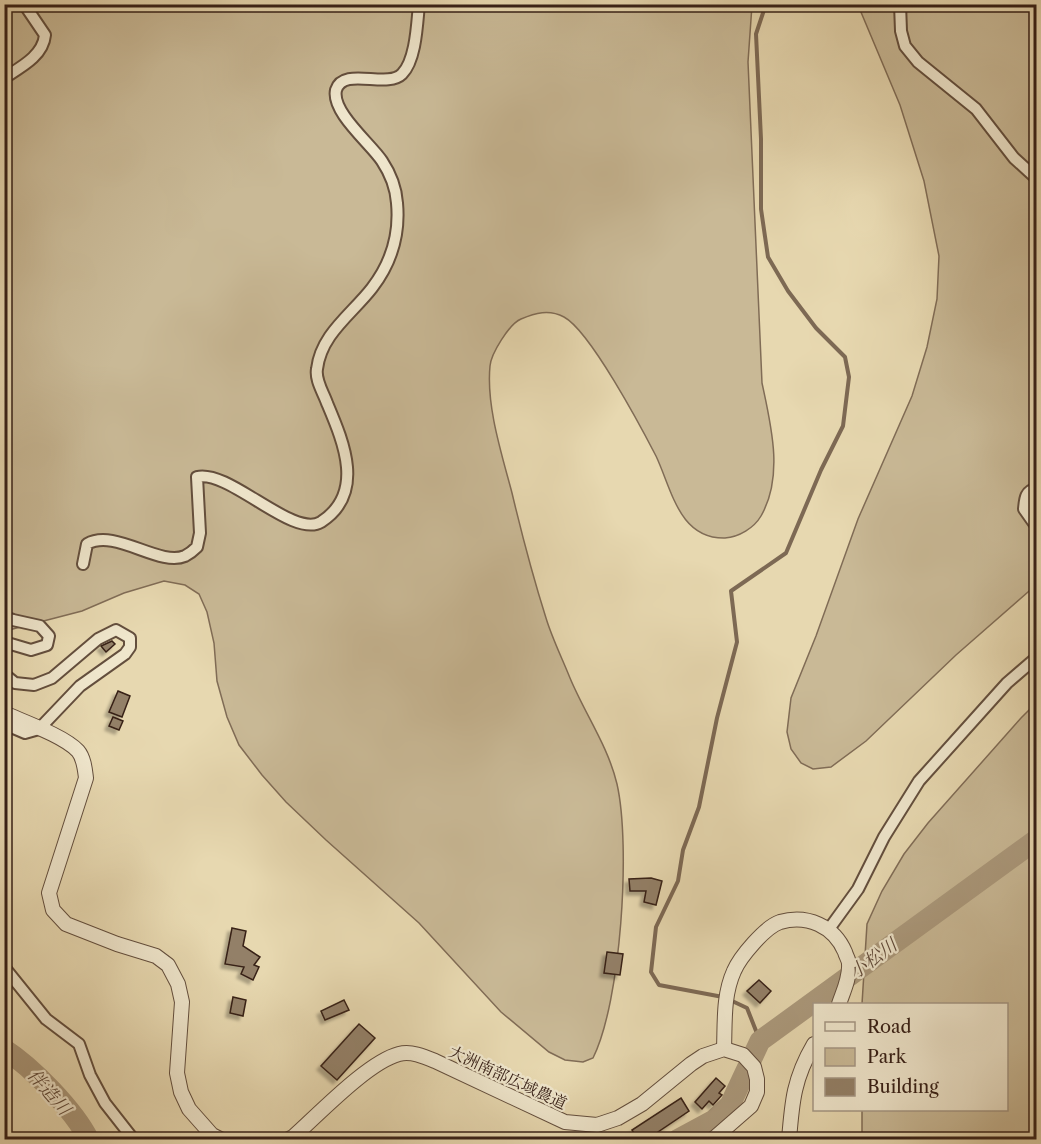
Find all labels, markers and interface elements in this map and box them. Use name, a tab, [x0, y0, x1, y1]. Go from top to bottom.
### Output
water label: 小松川	[845, 933, 903, 984]
legend	[813, 1003, 1008, 1111]
text: Road	[867, 1016, 912, 1038]
street label: 大洲南部広域農道	[446, 1041, 570, 1113]
text: Park	[867, 1046, 908, 1068]
water label: 伴造川	[23, 1064, 76, 1121]
text: Building	[867, 1076, 939, 1098]

